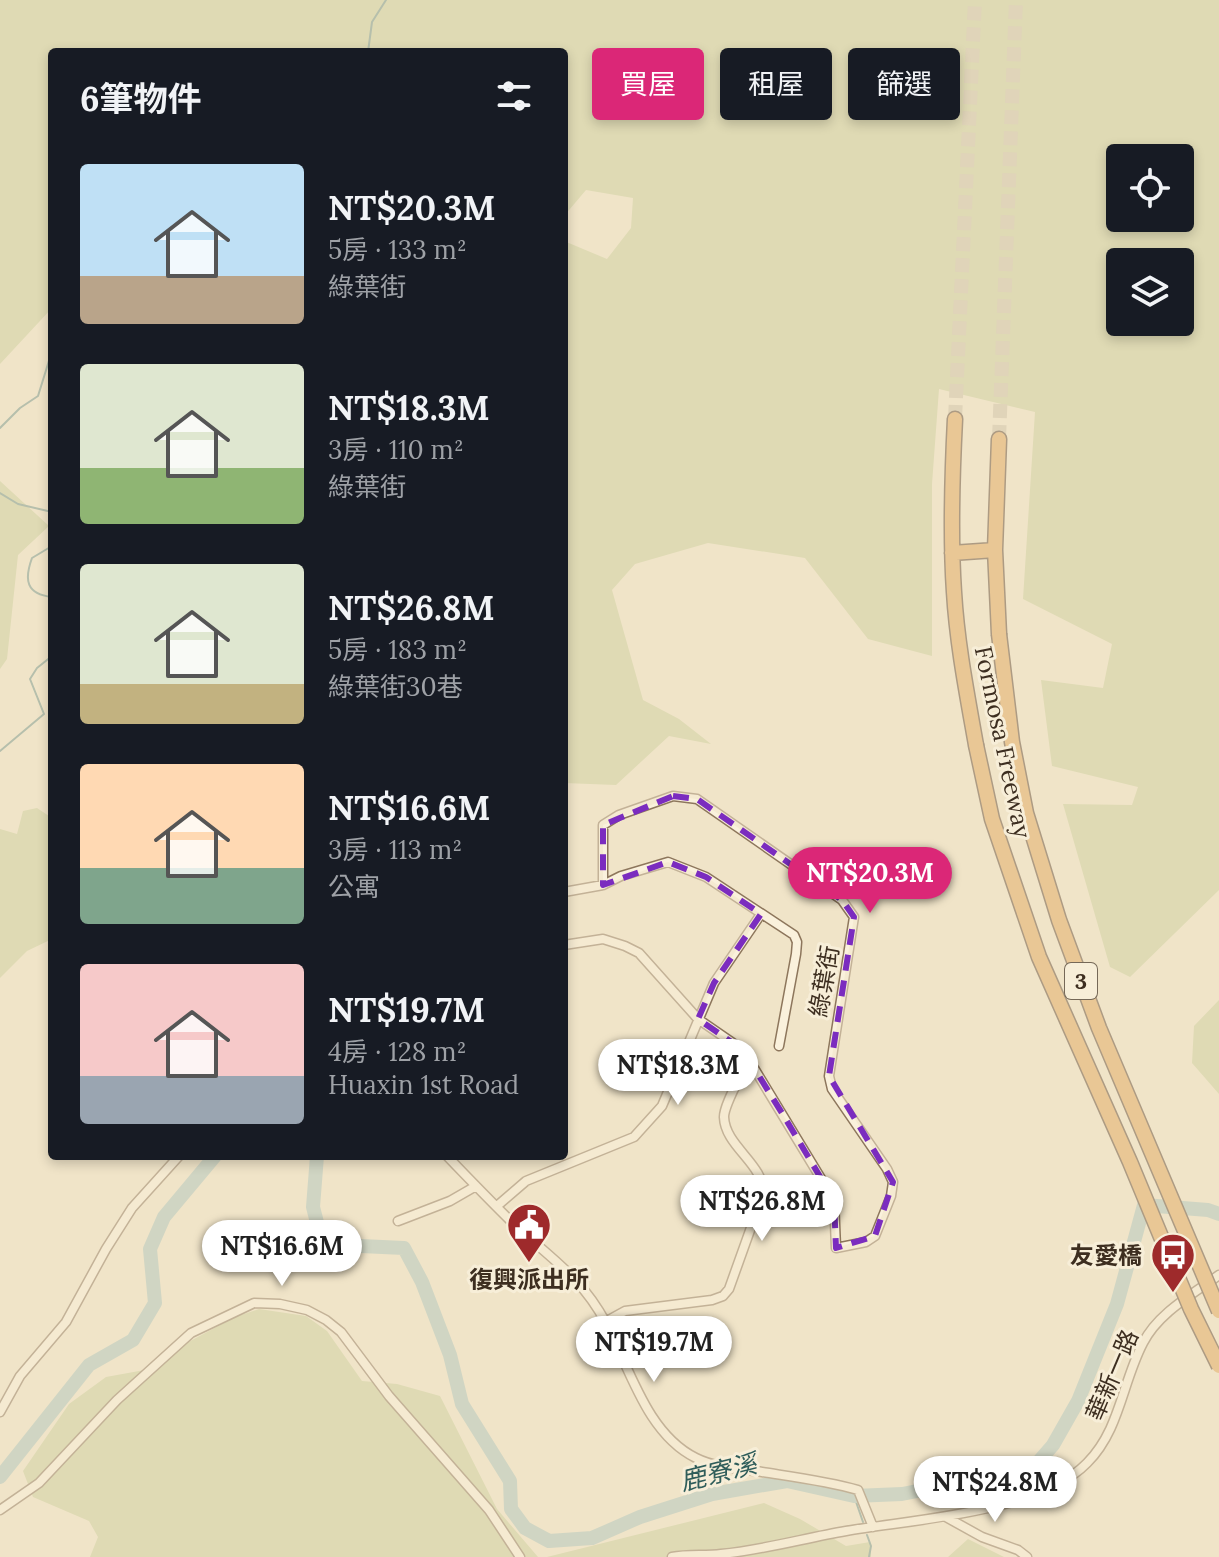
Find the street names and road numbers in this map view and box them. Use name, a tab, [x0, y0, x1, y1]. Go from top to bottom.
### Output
street label: Formosa Freeway	[968, 643, 1039, 841]
street label: 綠葉街	[802, 943, 846, 1019]
road number: 3	[1065, 963, 1097, 999]
street label: 華新一路	[1079, 1325, 1145, 1425]

